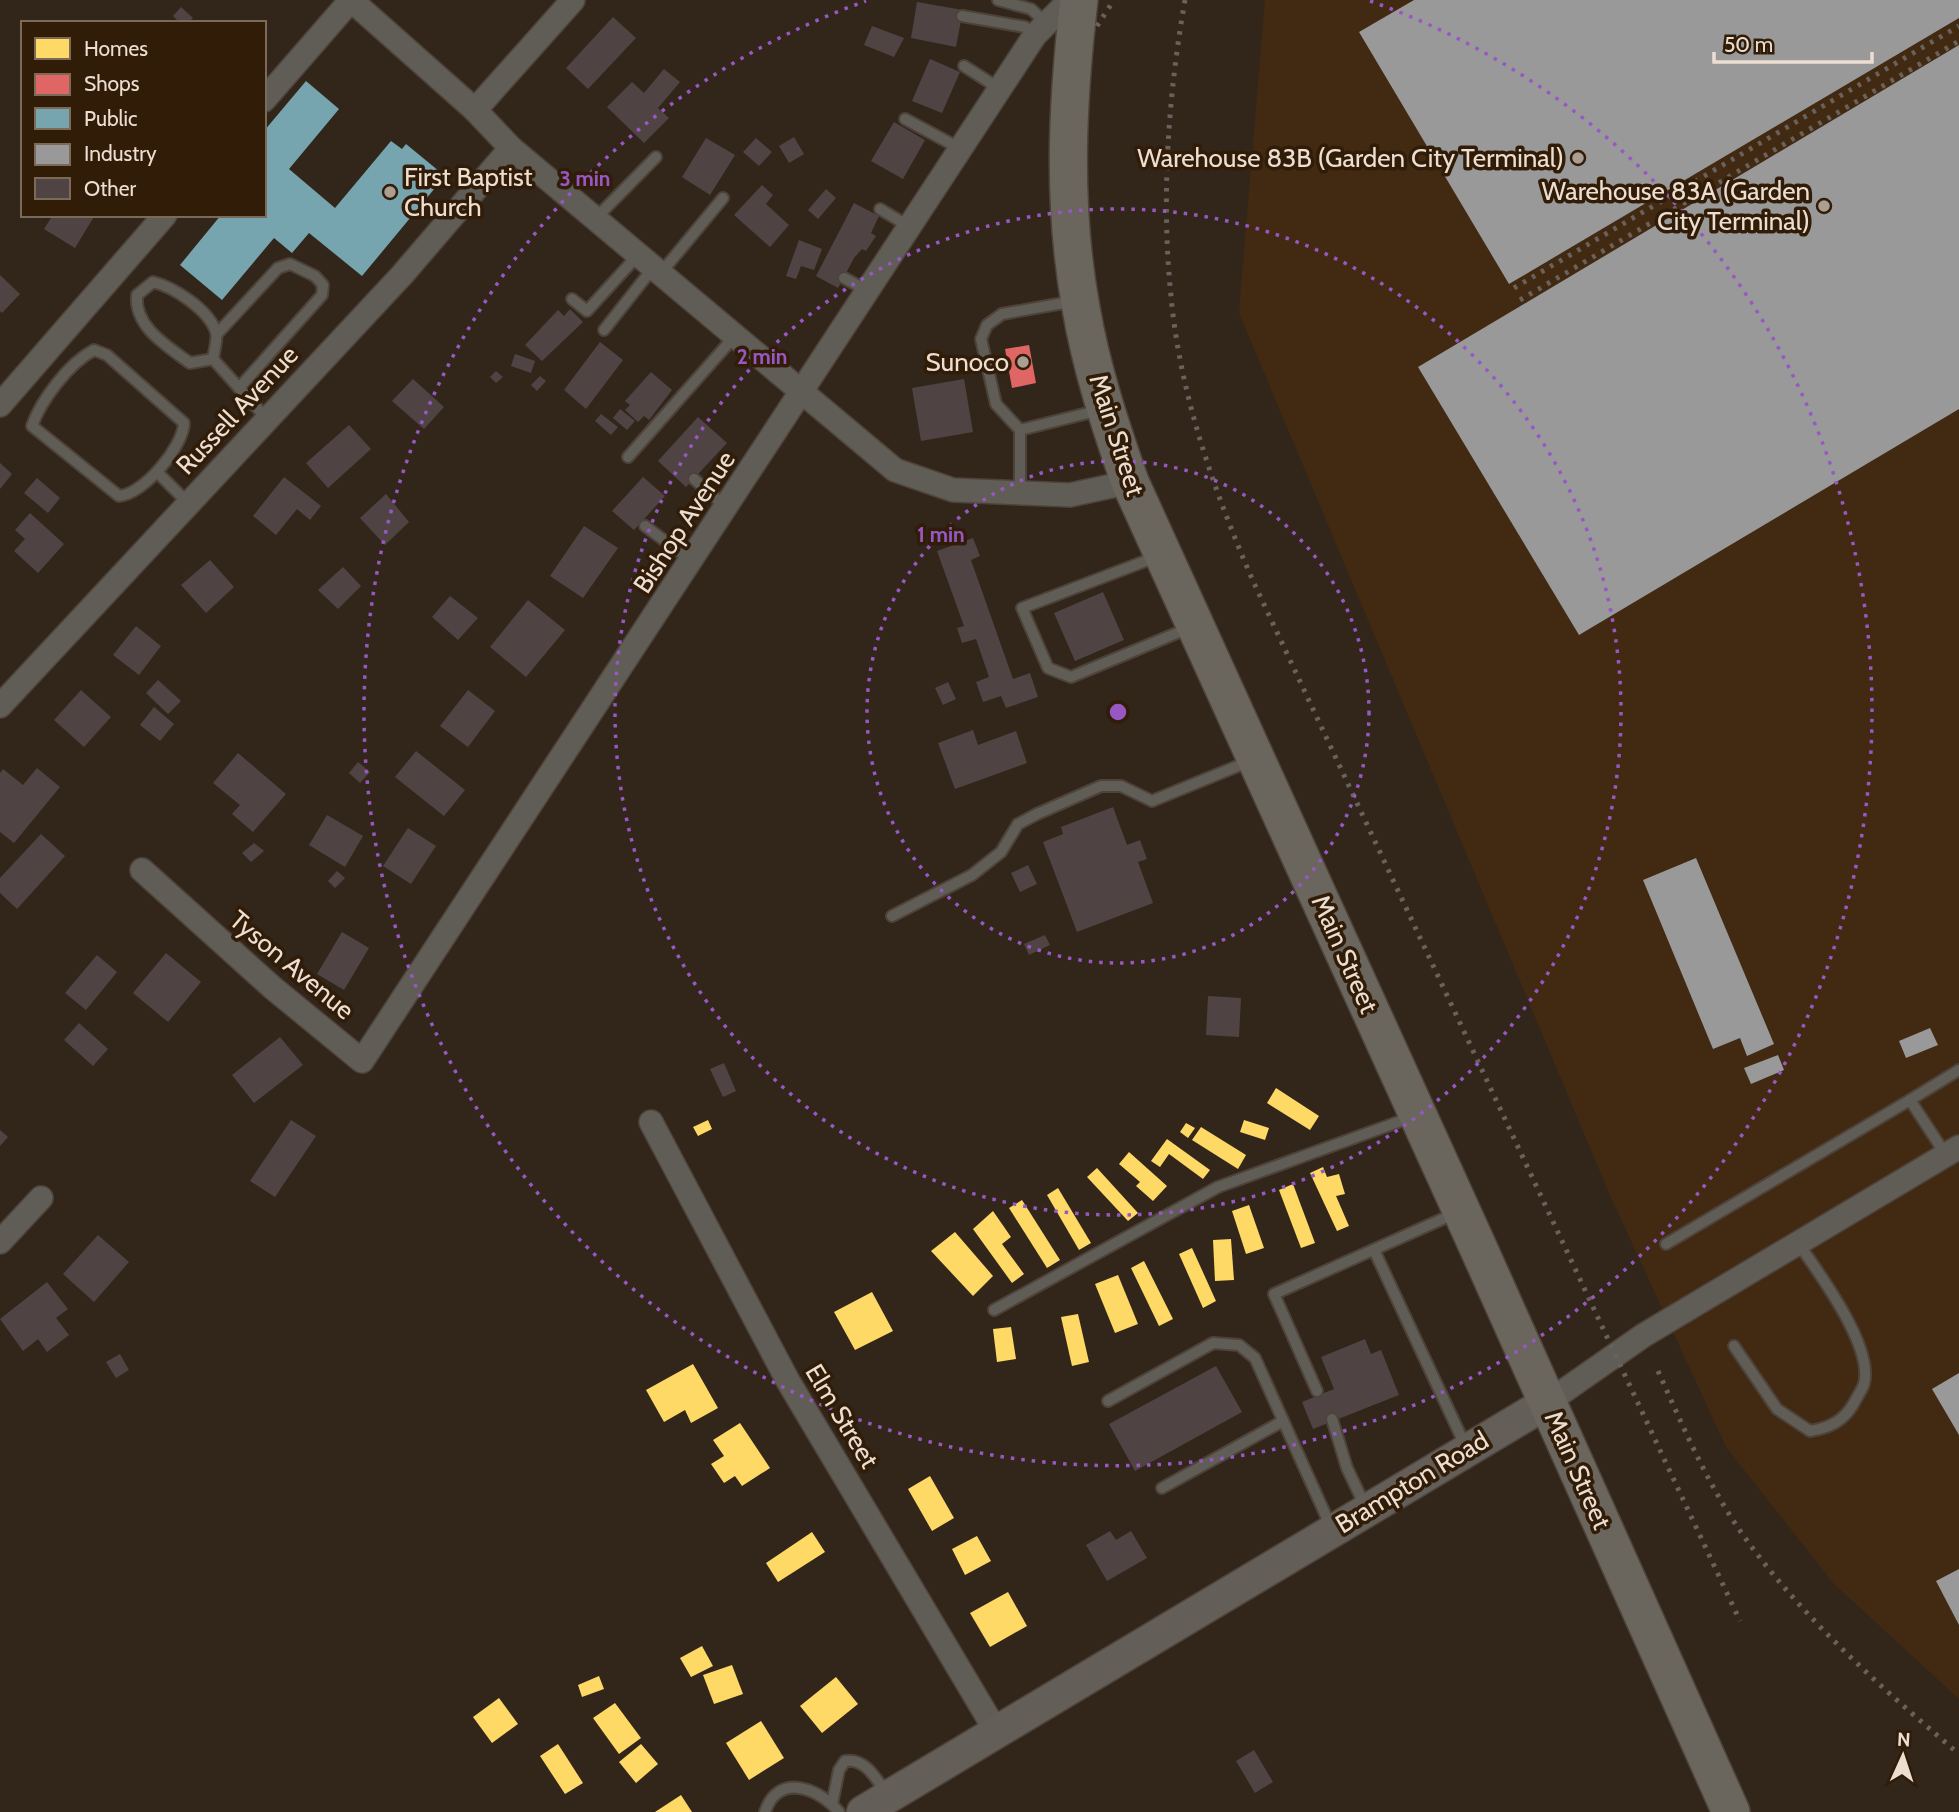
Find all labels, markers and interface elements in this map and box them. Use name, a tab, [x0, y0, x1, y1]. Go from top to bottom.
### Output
legend	[21, 21, 266, 217]
scale bar	[1714, 21, 1871, 65]
text: 50 m	[1724, 32, 1773, 57]
text: Homes	[84, 36, 148, 61]
text: Shops	[84, 71, 140, 96]
text: Public	[84, 106, 138, 131]
text: Industry	[84, 141, 157, 166]
place label: Warehouse 83B (Garden City Terminal)	[1137, 142, 1564, 174]
marker: Warehouse 83B (Garden City Terminal)	[1570, 150, 1586, 166]
place label: First Baptist Church	[404, 161, 533, 223]
text: 3 min	[560, 166, 610, 191]
place label: Warehouse 83A (Garden City Terminal)	[1542, 175, 1810, 237]
text: Other	[84, 176, 136, 201]
marker: First Baptist Church	[382, 184, 398, 200]
marker: Warehouse 83A (Garden City Terminal)	[1816, 198, 1832, 214]
street label: Russell Avenue	[169, 339, 305, 481]
text: 2 min	[737, 344, 787, 369]
place label: Sunoco	[926, 346, 1009, 378]
marker: Sunoco	[1015, 354, 1031, 370]
street label: Main Street	[1082, 370, 1152, 500]
street label: Bishop Avenue	[626, 445, 742, 599]
text: 1 min	[917, 522, 965, 547]
centre of rings	[1106, 700, 1130, 724]
street label: Main Street	[1305, 890, 1385, 1018]
street label: Tyson Avenue	[223, 904, 361, 1026]
street label: Elm Street	[798, 1358, 886, 1474]
street label: Main Street	[1538, 1406, 1618, 1534]
street label: Brampton Road	[1330, 1424, 1494, 1540]
north arrow	[1868, 1721, 1938, 1791]
text: N	[1897, 1728, 1911, 1751]

